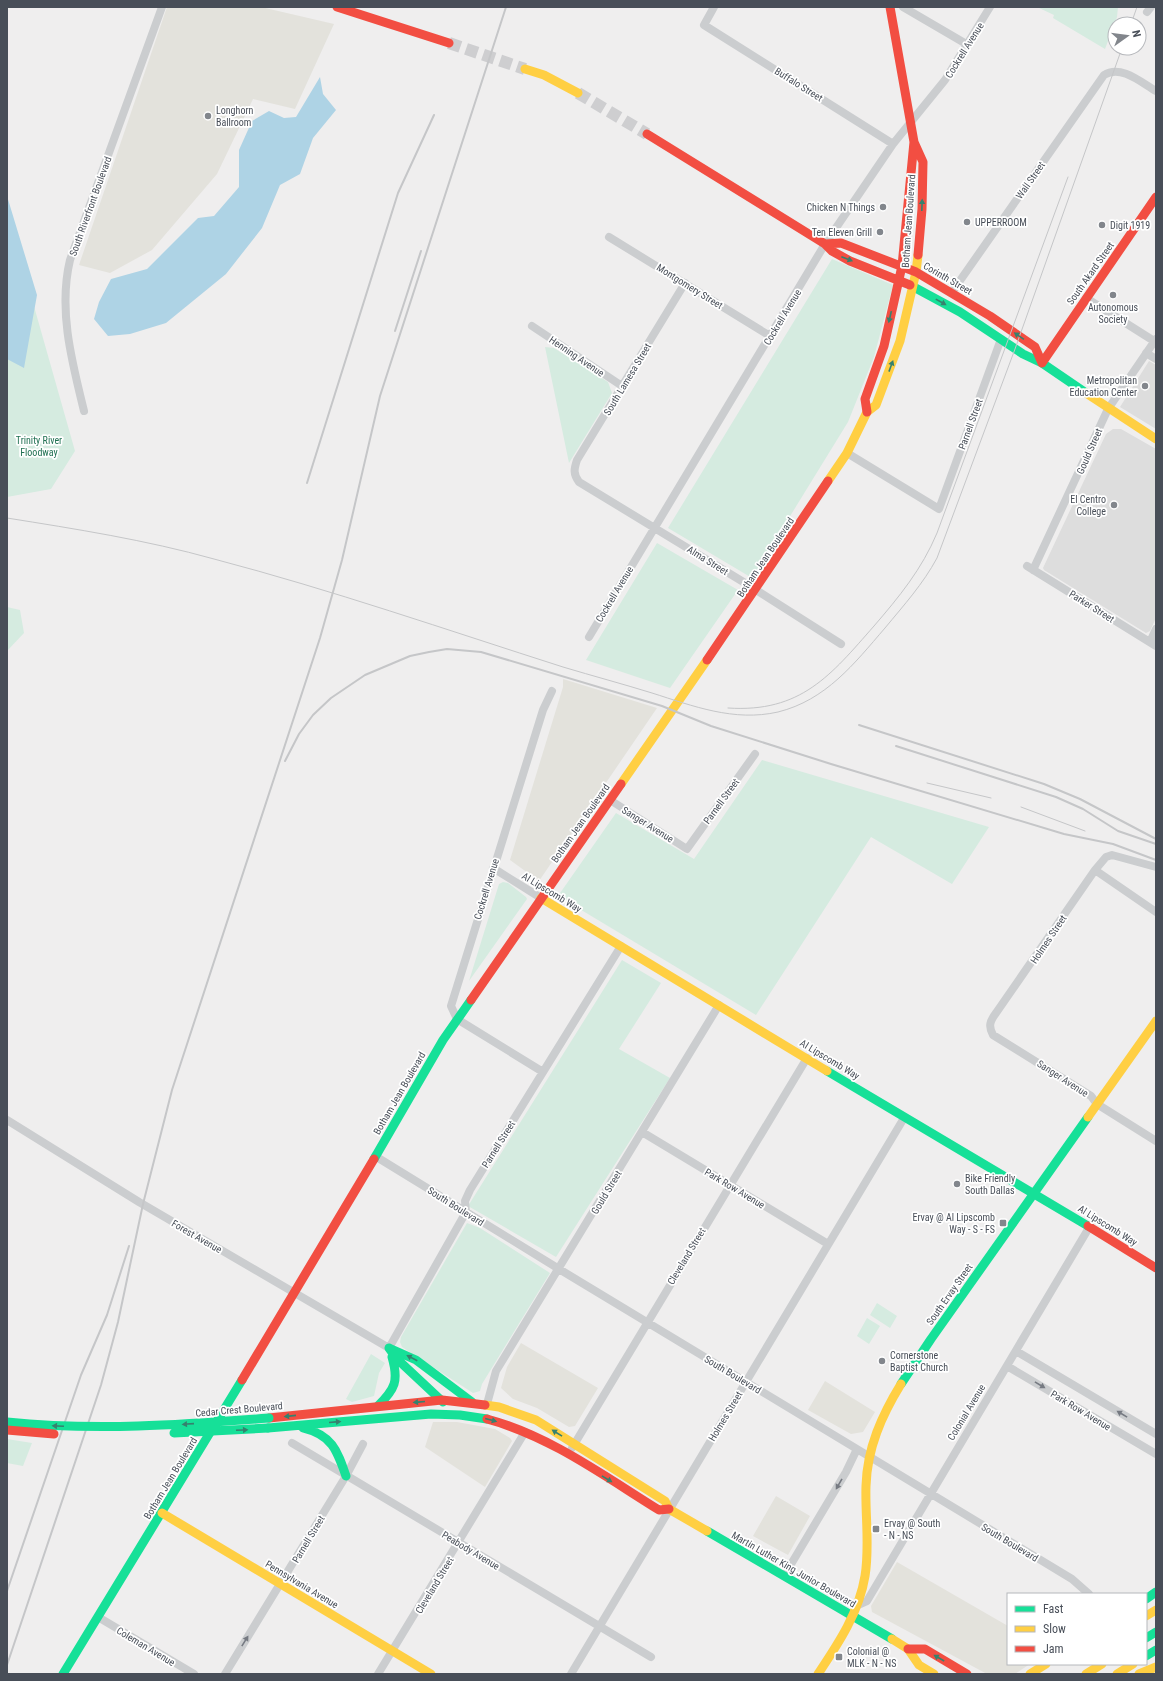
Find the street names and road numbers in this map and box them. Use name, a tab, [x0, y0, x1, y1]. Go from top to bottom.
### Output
street label: Cockrell Avenue	[943, 20, 986, 80]
street label: Buffalo Street	[773, 65, 825, 104]
street label: South Riverfront Boulevard	[67, 155, 114, 257]
street label: Wall Street	[1014, 160, 1047, 201]
street label: Botham Jean Boulevard	[900, 174, 917, 268]
street label: South Akard Street	[1065, 240, 1116, 307]
street label: Corinth Street	[921, 260, 974, 297]
street label: Montgomery Street	[655, 262, 725, 311]
street label: Cockrell Avenue	[761, 287, 804, 347]
street label: Henning Avenue	[547, 334, 606, 379]
street label: South Lamesa Street	[602, 341, 653, 417]
street label: Parnell Street	[956, 397, 985, 451]
street label: Gould Street	[1075, 427, 1104, 476]
street label: Botham Jean Boulevard	[735, 515, 796, 599]
street label: Alma Street	[685, 544, 730, 577]
street label: Cockrell Avenue	[593, 564, 636, 624]
street label: Parker Street	[1067, 588, 1116, 625]
street label: Parnell Street	[701, 777, 742, 826]
street label: Botham Jean Boulevard	[549, 782, 612, 865]
street label: Sanger Avenue	[620, 804, 676, 845]
street label: Cockrell Avenue	[472, 857, 501, 921]
street label: Al Lipscomb Way	[520, 870, 584, 915]
street label: Holmes Street	[1028, 913, 1069, 966]
street label: Al Lipscomb Way	[798, 1037, 862, 1082]
street label: Botham Jean Boulevard	[371, 1050, 428, 1136]
street label: Sanger Avenue	[1035, 1058, 1091, 1099]
street label: Parnell Street	[480, 1119, 517, 1170]
street label: Park Row Avenue	[703, 1166, 767, 1211]
street label: Gould Street	[589, 1169, 624, 1216]
street label: South Boulevard	[426, 1185, 486, 1228]
street label: Al Lipscomb Way	[1076, 1203, 1139, 1248]
street label: Forest Avenue	[170, 1218, 224, 1255]
street label: Cleveland Street	[665, 1226, 708, 1287]
street label: South Ervay Street	[924, 1262, 975, 1327]
street label: South Boulevard	[702, 1353, 763, 1396]
street label: Colonial Avenue	[945, 1382, 988, 1442]
street label: Park Row Avenue	[1049, 1388, 1113, 1433]
street label: Holmes Street	[706, 1389, 745, 1443]
street label: Cedar Crest Boulevard	[195, 1400, 283, 1419]
street label: Botham Jean Boulevard	[142, 1435, 199, 1521]
street label: Parnell Street	[290, 1514, 327, 1565]
street label: South Boulevard	[979, 1521, 1040, 1564]
street label: Peabody Avenue	[440, 1529, 502, 1572]
street label: Martin Luther King Junior Boulevard	[730, 1529, 858, 1610]
street label: Cleveland Street	[413, 1555, 456, 1616]
street label: Pennsylvania Avenue	[263, 1558, 340, 1611]
street label: Coleman Avenue	[115, 1625, 177, 1668]

